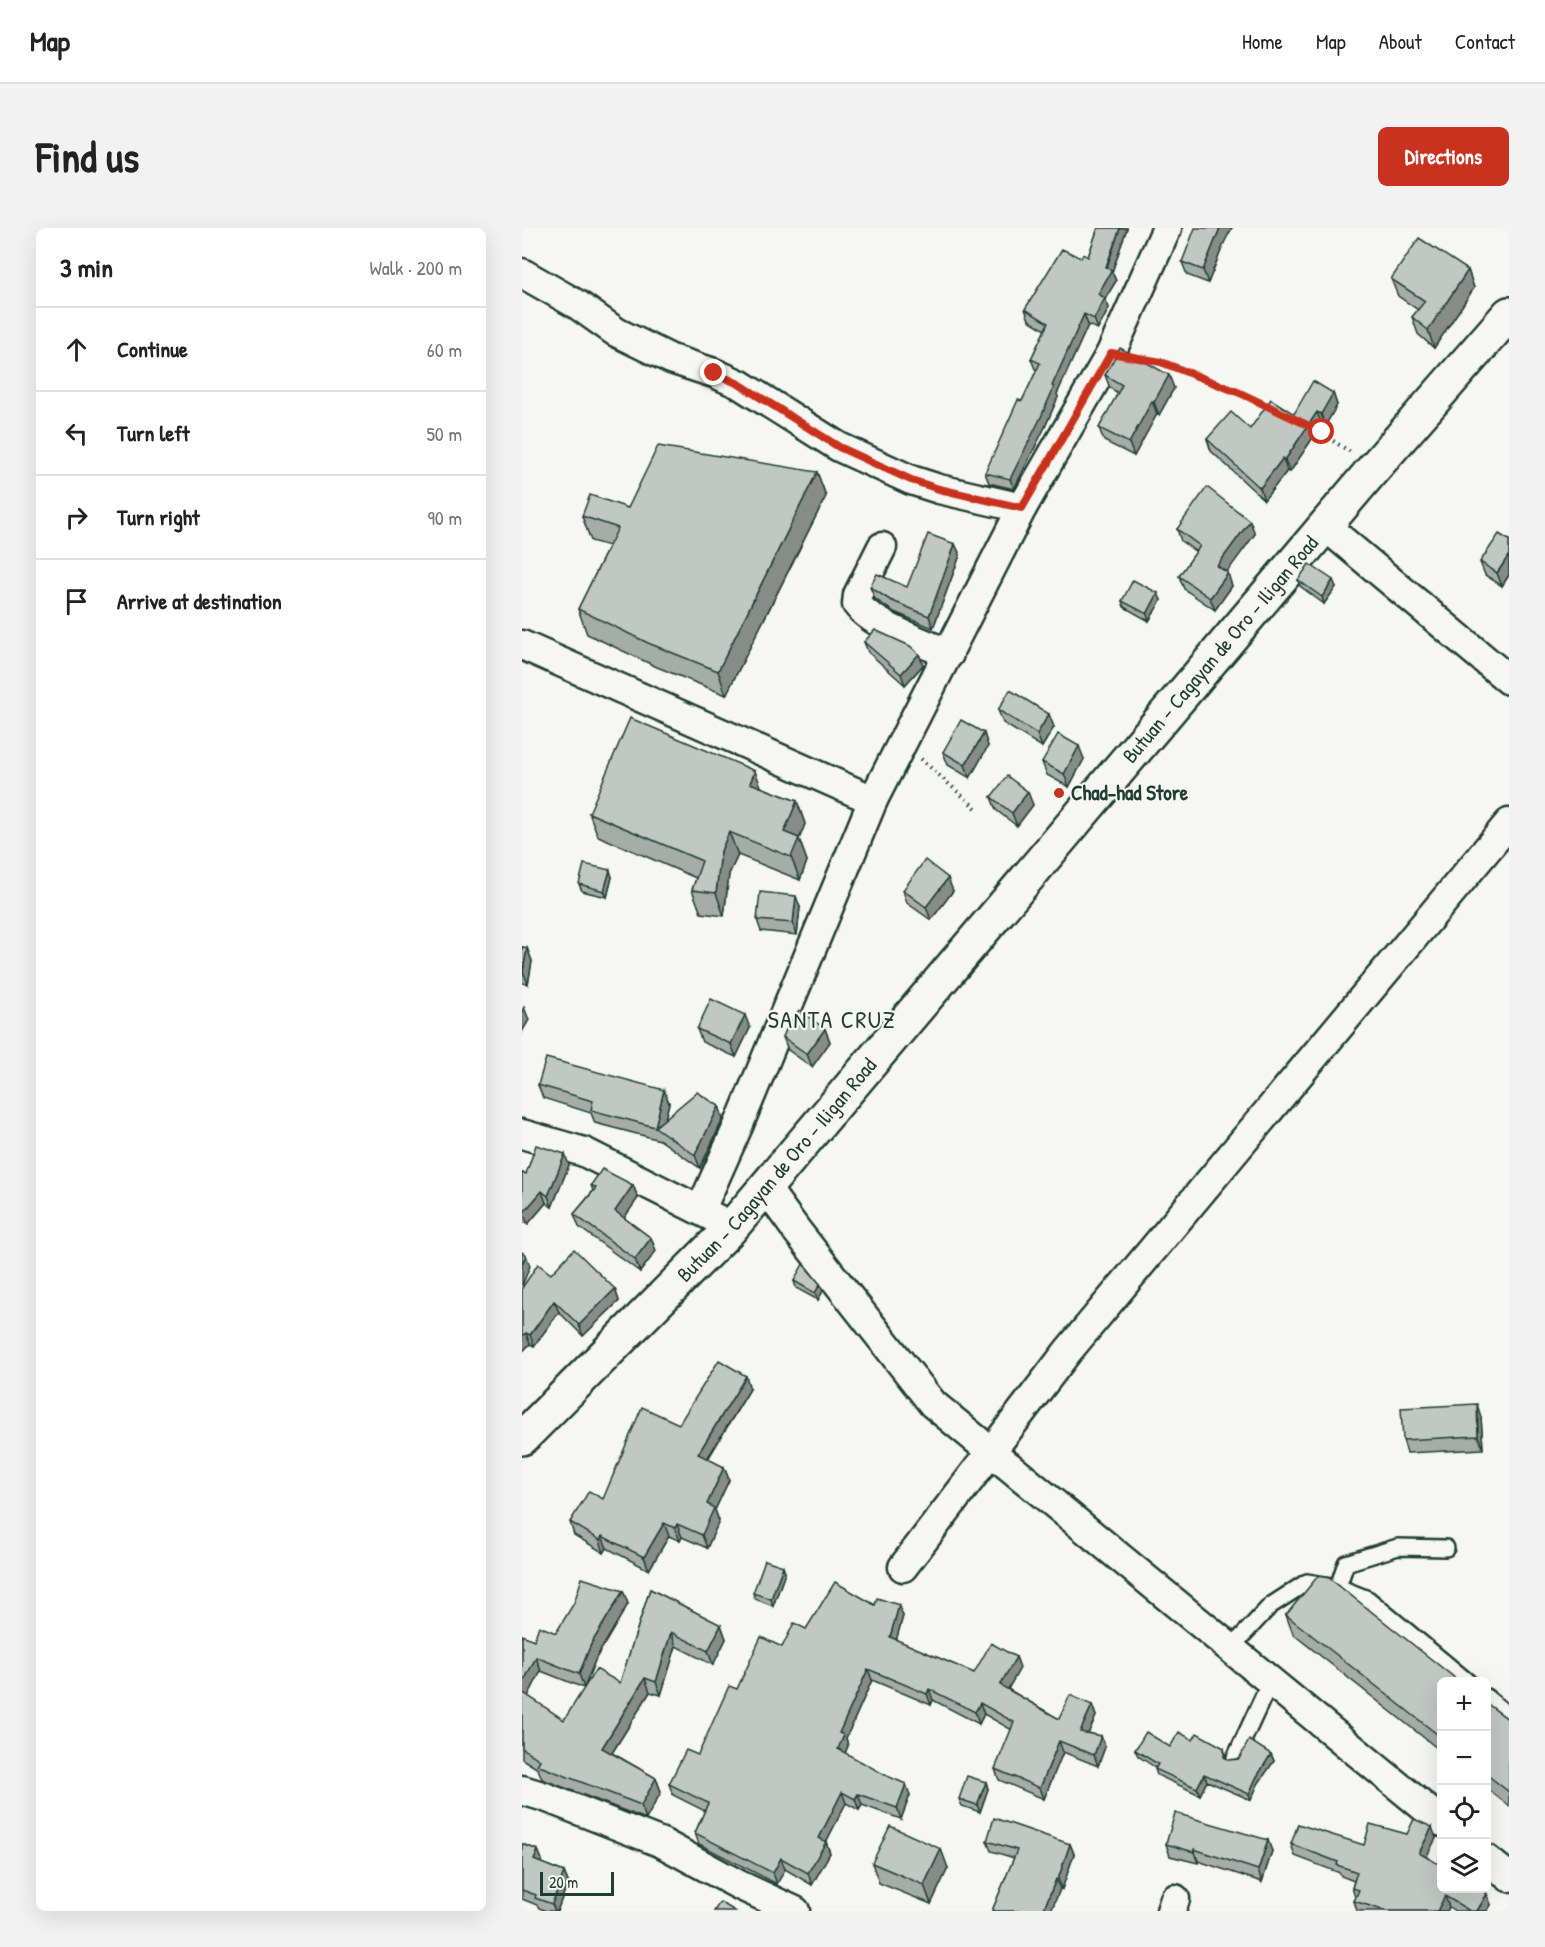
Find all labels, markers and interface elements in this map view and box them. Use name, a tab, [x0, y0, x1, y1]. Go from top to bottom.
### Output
text: Map	[30, 22, 70, 60]
text: Home	[1242, 27, 1283, 56]
text: Map	[1316, 27, 1346, 56]
text: About	[1379, 27, 1422, 56]
text: Contact	[1455, 27, 1515, 56]
button: Directions	[1378, 127, 1509, 186]
text: Find us	[36, 128, 139, 185]
text: 3 min	[60, 250, 113, 285]
text: Walk · 200 m	[370, 254, 462, 281]
icon: ahead	[60, 333, 93, 366]
text: Continue	[117, 334, 188, 364]
text: 60 m	[427, 336, 462, 363]
route end	[700, 359, 726, 385]
icon: left	[60, 417, 93, 450]
text: Turn left	[117, 418, 190, 448]
route start	[1308, 418, 1334, 444]
text: 50 m	[426, 420, 462, 447]
icon: right	[60, 501, 93, 534]
text: Turn right	[117, 502, 200, 532]
text: 90 m	[428, 504, 462, 531]
street label: Butuan – Cagayan de Oro – Iligan Road	[1115, 529, 1325, 769]
icon: arrive	[60, 585, 93, 618]
text: Arrive at destination	[117, 586, 282, 616]
place label: Chad-had Store	[1071, 778, 1189, 807]
marker: Chad-had Store	[1052, 786, 1066, 800]
district label: SANTA CRUZ	[768, 1003, 896, 1035]
street label: Butuan – Cagayan de Oro – Iligan Road	[670, 1051, 883, 1288]
map controls	[1437, 1677, 1491, 1893]
button: +	[1437, 1677, 1491, 1731]
button: −	[1437, 1731, 1491, 1785]
button: locate	[1437, 1785, 1491, 1839]
button: layers	[1437, 1839, 1491, 1893]
scale bar	[540, 1869, 614, 1896]
text: 20 m	[549, 1871, 578, 1893]

